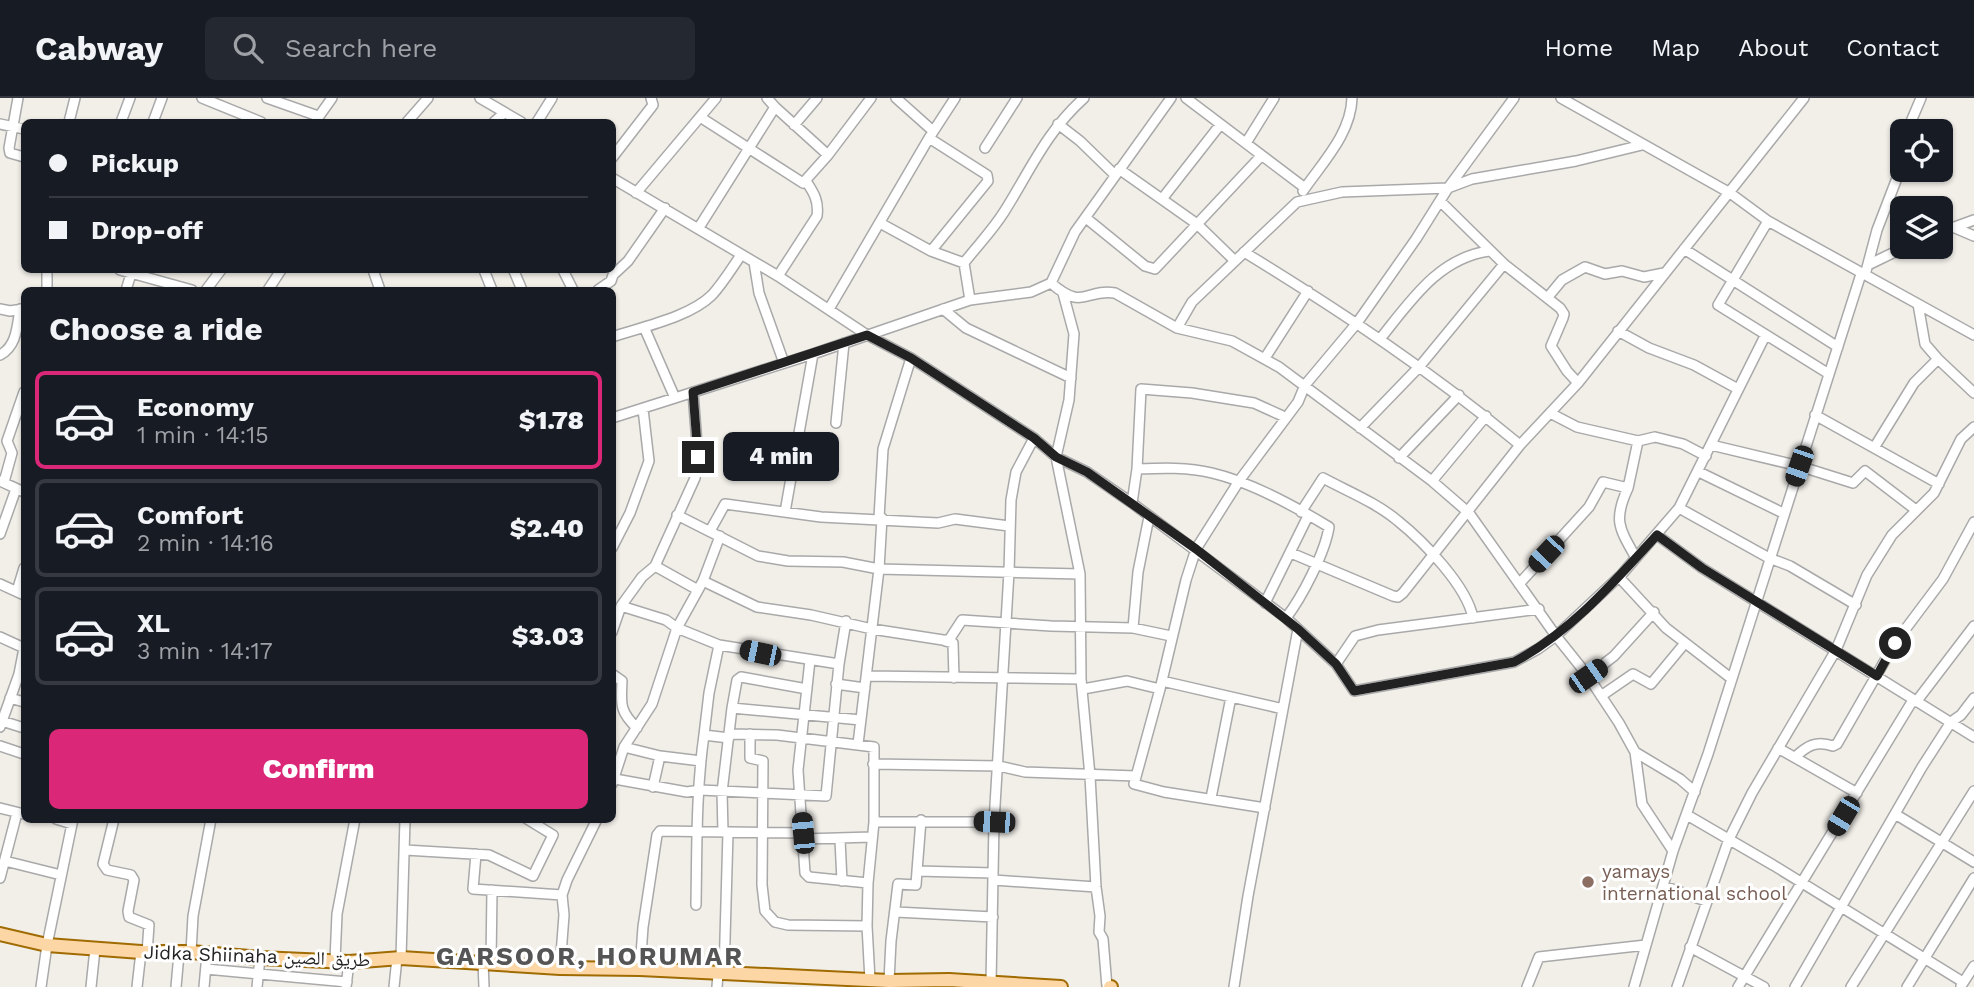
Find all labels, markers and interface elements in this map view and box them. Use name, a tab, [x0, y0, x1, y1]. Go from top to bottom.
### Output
search box	[205, 17, 695, 80]
text: Cabway	[35, 29, 163, 68]
icon: search	[229, 29, 267, 67]
text: Search here	[285, 33, 437, 63]
text: Home	[1545, 34, 1613, 62]
text: Map	[1651, 34, 1700, 62]
text: About	[1738, 34, 1808, 62]
text: Contact	[1846, 34, 1939, 62]
map controls	[1890, 119, 1953, 259]
button: locate	[1890, 119, 1953, 182]
text: Pickup	[91, 148, 179, 178]
button: layers	[1890, 196, 1953, 259]
text: Drop-off	[91, 215, 203, 245]
text: Choose a ride	[49, 310, 263, 348]
icon: car	[53, 389, 116, 452]
text: Economy	[137, 392, 254, 422]
text: $1.78	[519, 405, 584, 435]
text: 1 min · 14:15	[137, 422, 269, 449]
callout: 4 min	[722, 432, 838, 482]
route end	[682, 441, 714, 473]
text: 4 min	[749, 443, 813, 470]
car	[1783, 443, 1816, 489]
icon: car	[53, 497, 116, 560]
text: Comfort	[137, 500, 243, 530]
text: $2.40	[510, 513, 584, 543]
text: 2 min · 14:16	[137, 530, 274, 557]
car	[1524, 531, 1569, 577]
icon: car	[53, 605, 116, 668]
text: XL	[137, 608, 170, 638]
text: $3.03	[512, 621, 584, 651]
route start	[1879, 627, 1911, 659]
text: 3 min · 14:17	[137, 638, 273, 665]
car	[738, 638, 783, 668]
car	[1565, 655, 1612, 697]
button: Confirm	[49, 729, 588, 809]
car	[1824, 793, 1863, 839]
car	[791, 811, 816, 855]
car	[973, 811, 1016, 833]
place label: yamays international school	[1602, 860, 1787, 905]
marker: yamays international school	[1580, 874, 1596, 890]
street label: Jidka Shiinaha طريق الصين	[143, 941, 371, 971]
district label: GARSOOR, HORUMAR	[436, 941, 744, 971]

